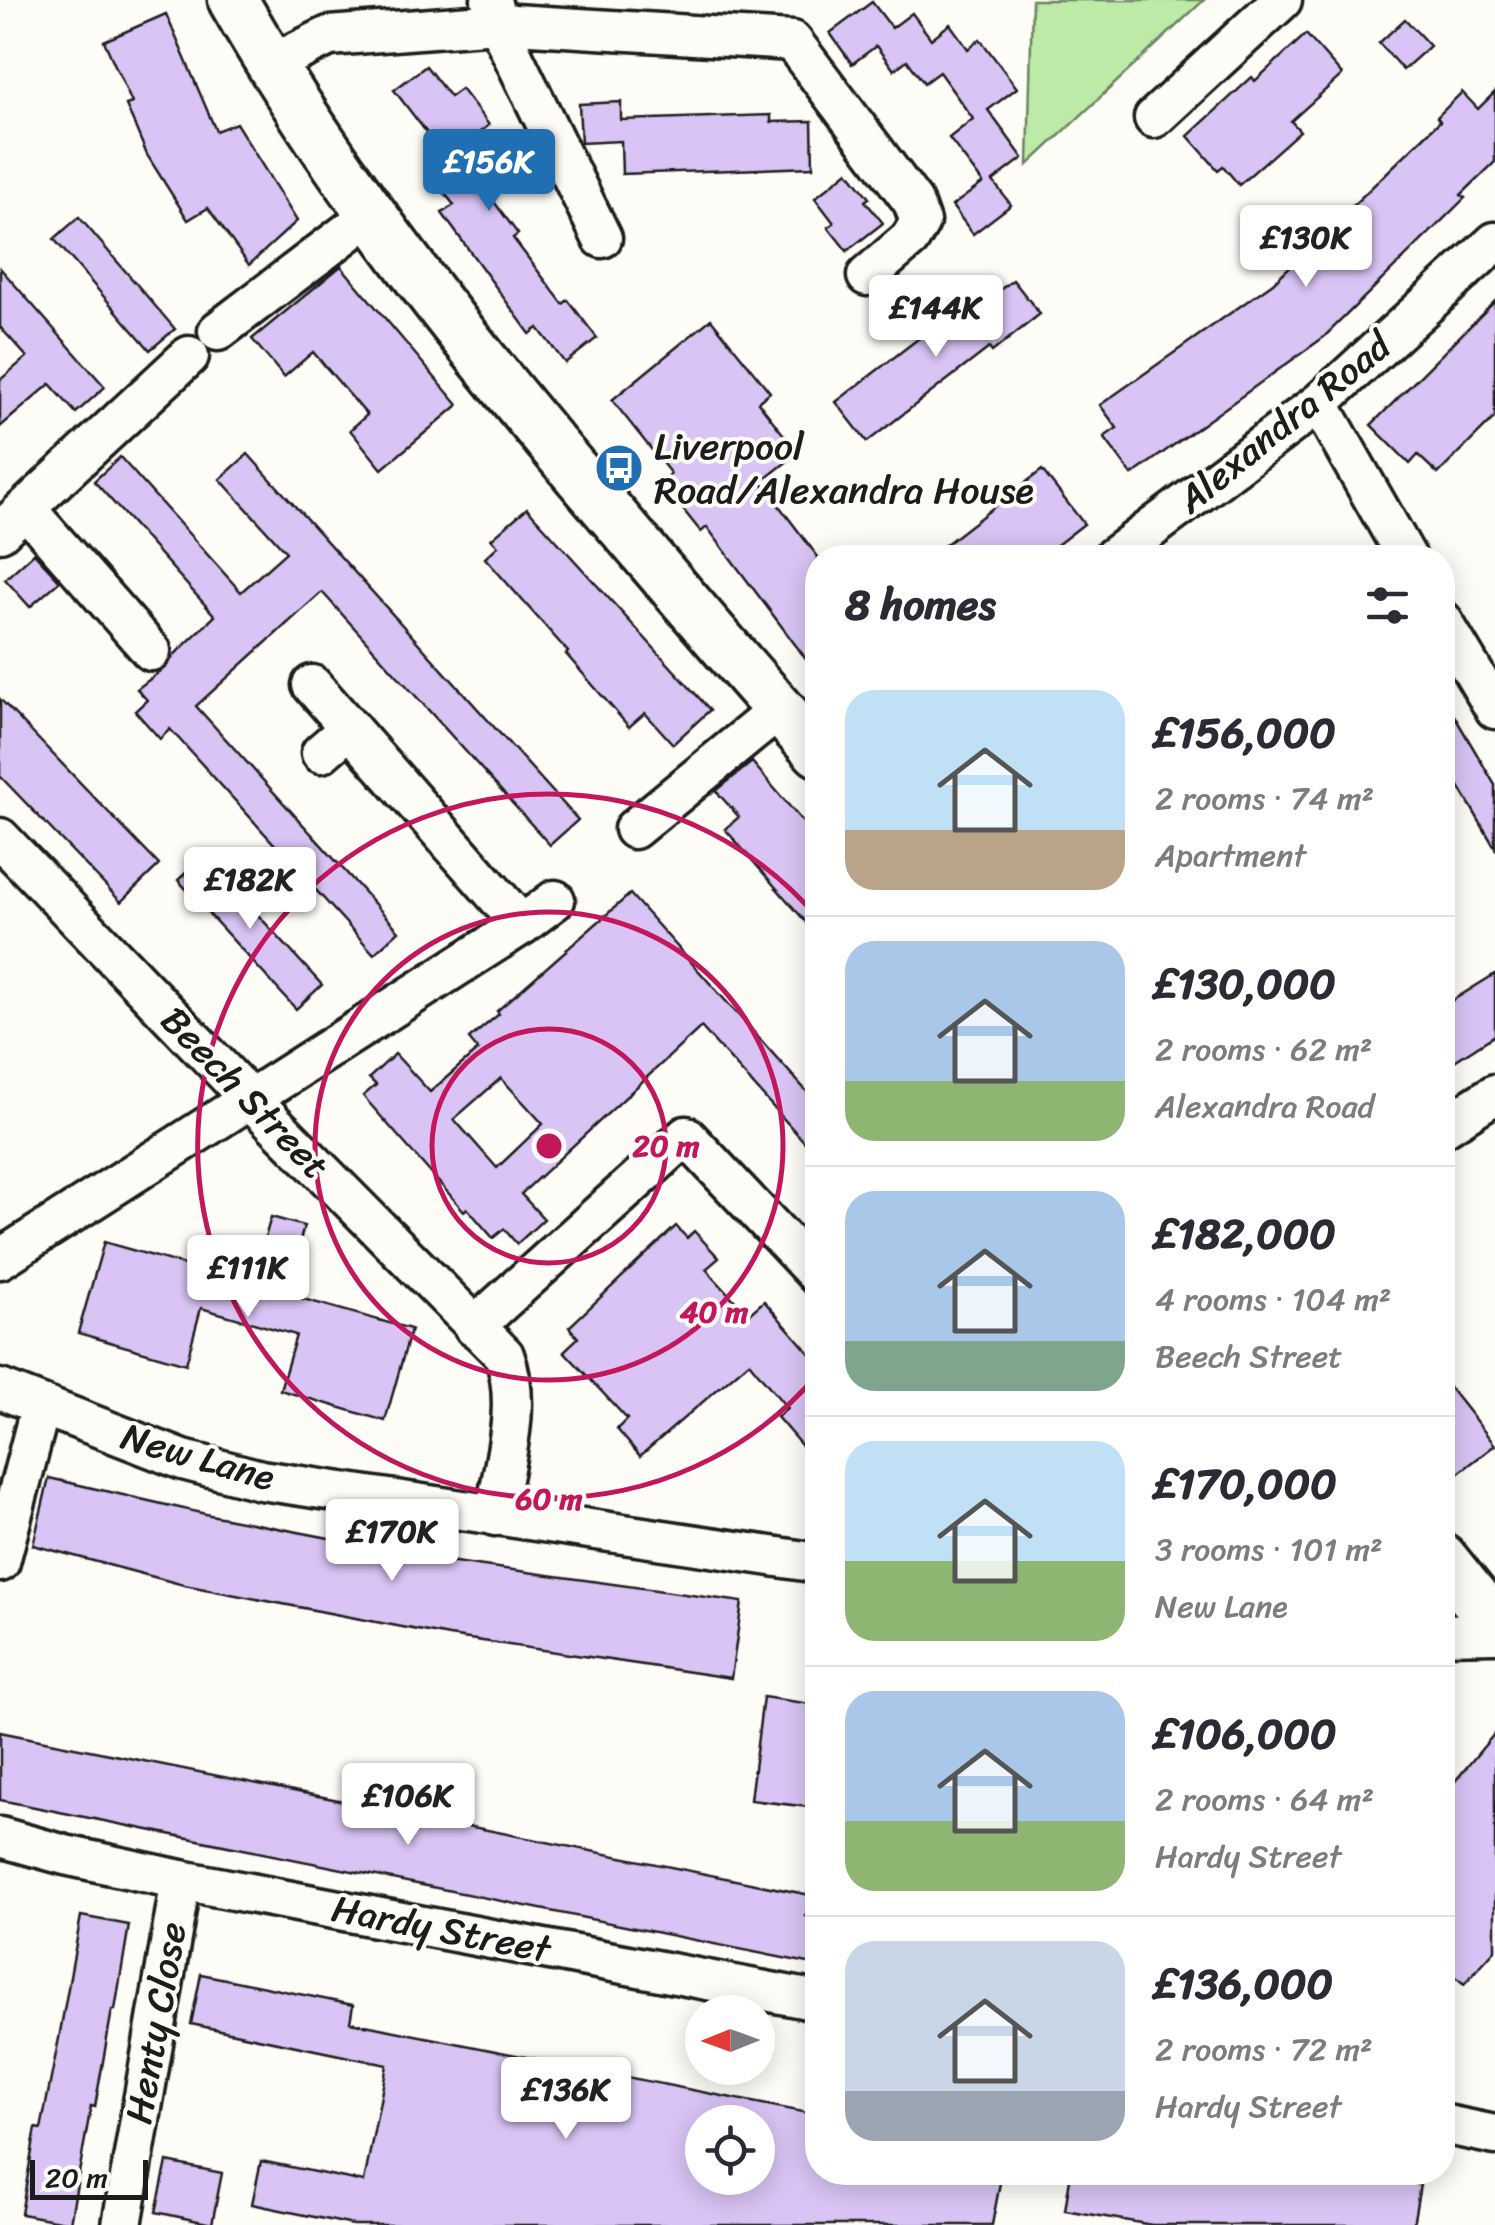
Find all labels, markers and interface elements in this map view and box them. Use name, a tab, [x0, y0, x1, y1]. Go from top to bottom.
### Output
pin: £156K	[419, 129, 559, 214]
text: £156K	[445, 133, 533, 190]
pin: £130K	[1236, 205, 1376, 290]
text: £130K	[1262, 209, 1350, 266]
pin: £144K	[866, 275, 1006, 360]
text: £144K	[891, 279, 981, 336]
street label: Alexandra Road	[1161, 313, 1409, 532]
place label: Liverpool Road/Alexandra House	[654, 413, 1034, 524]
bus stop icon: Liverpool Road/Alexandra House	[593, 442, 645, 494]
text: 8 homes	[845, 568, 996, 642]
icon: filters	[1360, 578, 1415, 633]
text: £156,000	[1155, 696, 1336, 770]
icon: home	[925, 730, 1045, 850]
text: 2 rooms · 74 m²	[1155, 770, 1374, 827]
text: Apartment	[1155, 827, 1306, 884]
pin: £182K	[180, 847, 320, 932]
text: £182K	[206, 851, 294, 908]
text: £130,000	[1155, 947, 1336, 1021]
icon: home	[925, 981, 1045, 1101]
street label: Beech Street	[144, 990, 346, 1196]
text: 2 rooms · 62 m²	[1155, 1021, 1372, 1078]
text: Alexandra Road	[1155, 1078, 1374, 1135]
text: 20 m	[632, 1119, 700, 1173]
centre of rings	[531, 1128, 567, 1164]
text: £182,000	[1155, 1197, 1336, 1271]
icon: home	[925, 1231, 1045, 1351]
pin: £111K	[178, 1235, 318, 1320]
text: £111K	[209, 1239, 287, 1296]
text: 4 rooms · 104 m²	[1155, 1271, 1391, 1328]
text: 40 m	[680, 1285, 748, 1339]
text: Beech Street	[1155, 1328, 1342, 1385]
street label: New Lane	[113, 1403, 283, 1511]
text: £170,000	[1155, 1447, 1337, 1521]
text: 60 m	[516, 1472, 582, 1526]
icon: home	[925, 1481, 1045, 1601]
pin: £170K	[322, 1499, 462, 1584]
text: £170K	[348, 1503, 436, 1560]
text: 3 rooms · 101 m²	[1155, 1521, 1383, 1578]
text: New Lane	[1155, 1578, 1288, 1635]
text: £106,000	[1155, 1697, 1337, 1771]
icon: home	[925, 1731, 1045, 1851]
pin: £106K	[338, 1763, 478, 1848]
text: £106K	[364, 1767, 452, 1824]
text: 2 rooms · 64 m²	[1155, 1771, 1374, 1828]
text: Hardy Street	[1155, 1828, 1341, 1885]
street label: Hardy Street	[326, 1875, 558, 1983]
street label: Henty Close	[105, 1917, 207, 2129]
text: £136,000	[1155, 1947, 1333, 2021]
icon: home	[925, 1981, 1045, 2101]
north arrow	[685, 1995, 775, 2085]
map controls	[685, 1995, 775, 2195]
text: 2 rooms · 72 m²	[1155, 2021, 1373, 2078]
pin: £136K	[496, 2057, 636, 2142]
text: £136K	[523, 2061, 609, 2118]
text: Hardy Street	[1155, 2078, 1341, 2135]
button: locate	[685, 2105, 775, 2195]
text: 20 m	[45, 2153, 108, 2202]
scale bar	[30, 2155, 148, 2200]

